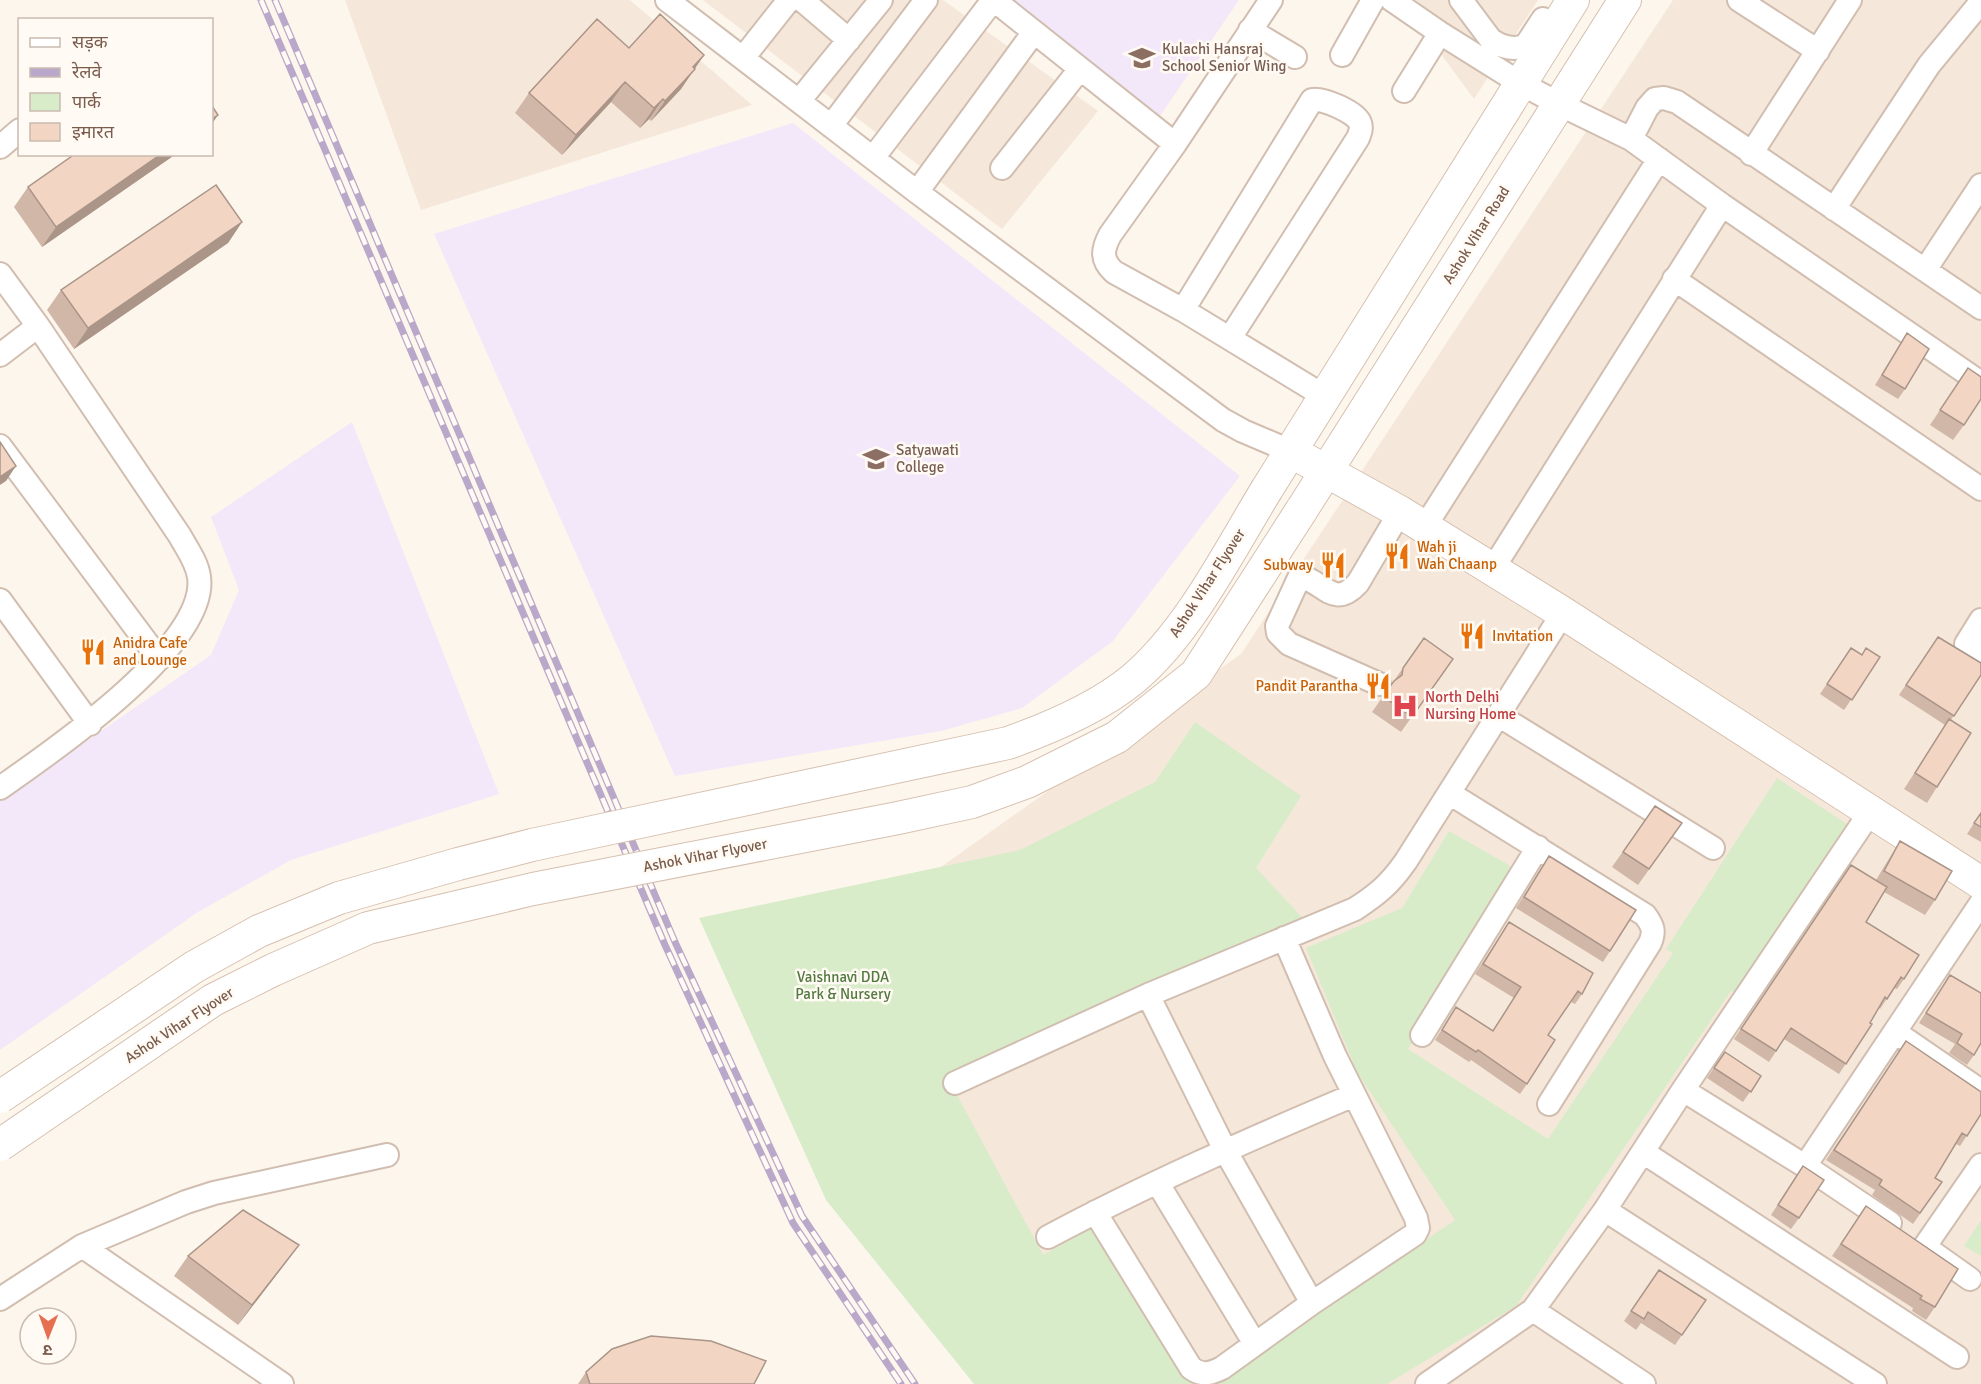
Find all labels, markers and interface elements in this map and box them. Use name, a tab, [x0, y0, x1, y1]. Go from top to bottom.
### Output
legend	[18, 18, 213, 156]
text: सड़क	[72, 31, 109, 53]
place label: Kulachi Hansraj School Senior Wing	[1162, 40, 1287, 75]
school or university icon: Kulachi Hansraj School Senior Wing	[1127, 43, 1157, 73]
text: रेलवे	[71, 61, 103, 83]
text: पार्क	[72, 91, 102, 113]
text: इमारत	[72, 121, 115, 143]
street label: Ashok Vihar Road	[1439, 183, 1513, 287]
place label: Satyawati College	[896, 441, 959, 476]
school or university icon: Satyawati College	[861, 444, 891, 474]
street label: Ashok Vihar Flyover	[1165, 525, 1249, 641]
place label: Wah ji Wah Chaanp	[1417, 538, 1497, 573]
restaurant icon: Wah ji Wah Chaanp	[1382, 541, 1412, 571]
restaurant icon: Subway	[1318, 550, 1348, 580]
place label: Subway	[1263, 556, 1313, 574]
restaurant icon: Invitation	[1457, 621, 1487, 651]
place label: Invitation	[1492, 627, 1553, 645]
place label: Anidra Cafe and Lounge	[113, 634, 188, 669]
restaurant icon: Anidra Cafe and Lounge	[78, 637, 108, 667]
restaurant icon: Pandit Parantha	[1363, 671, 1393, 701]
place label: Pandit Parantha	[1256, 677, 1358, 695]
place label: North Delhi Nursing Home	[1425, 688, 1516, 723]
hospital icon: North Delhi Nursing Home	[1390, 691, 1420, 721]
street label: Ashok Vihar Flyover	[641, 834, 769, 876]
park label: Vaishnavi DDA Park & Nursery	[795, 968, 891, 1003]
street label: Ashok Vihar Flyover	[121, 983, 237, 1067]
north arrow	[18, 1306, 78, 1366]
text: उ	[42, 1340, 53, 1360]

